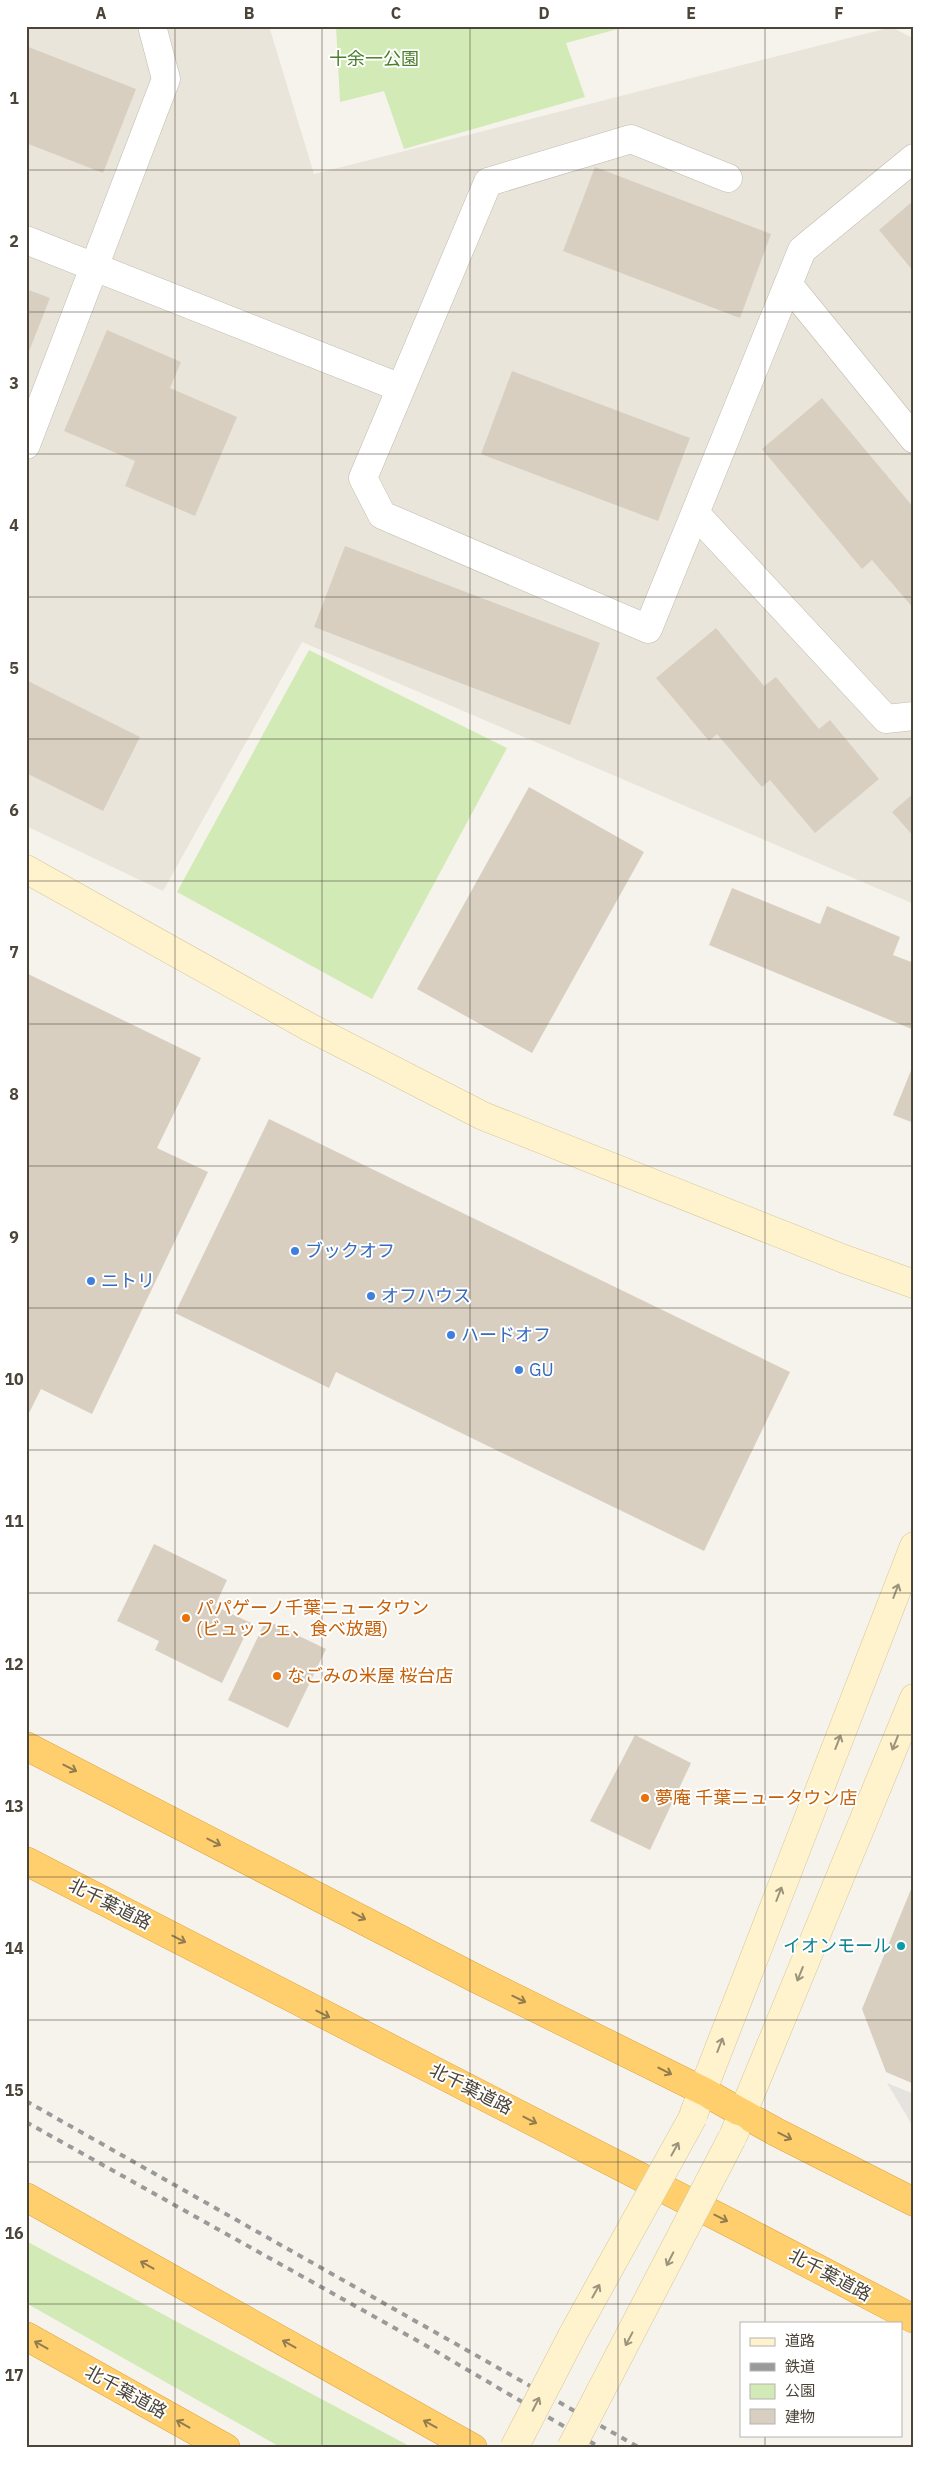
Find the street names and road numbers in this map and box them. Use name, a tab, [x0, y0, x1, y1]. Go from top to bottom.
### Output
street label: 北千葉道路	[65, 1873, 156, 1934]
street label: 北千葉道路	[426, 2058, 517, 2119]
street label: 北千葉道路	[785, 2243, 875, 2306]
street label: 北千葉道路	[81, 2360, 171, 2423]

